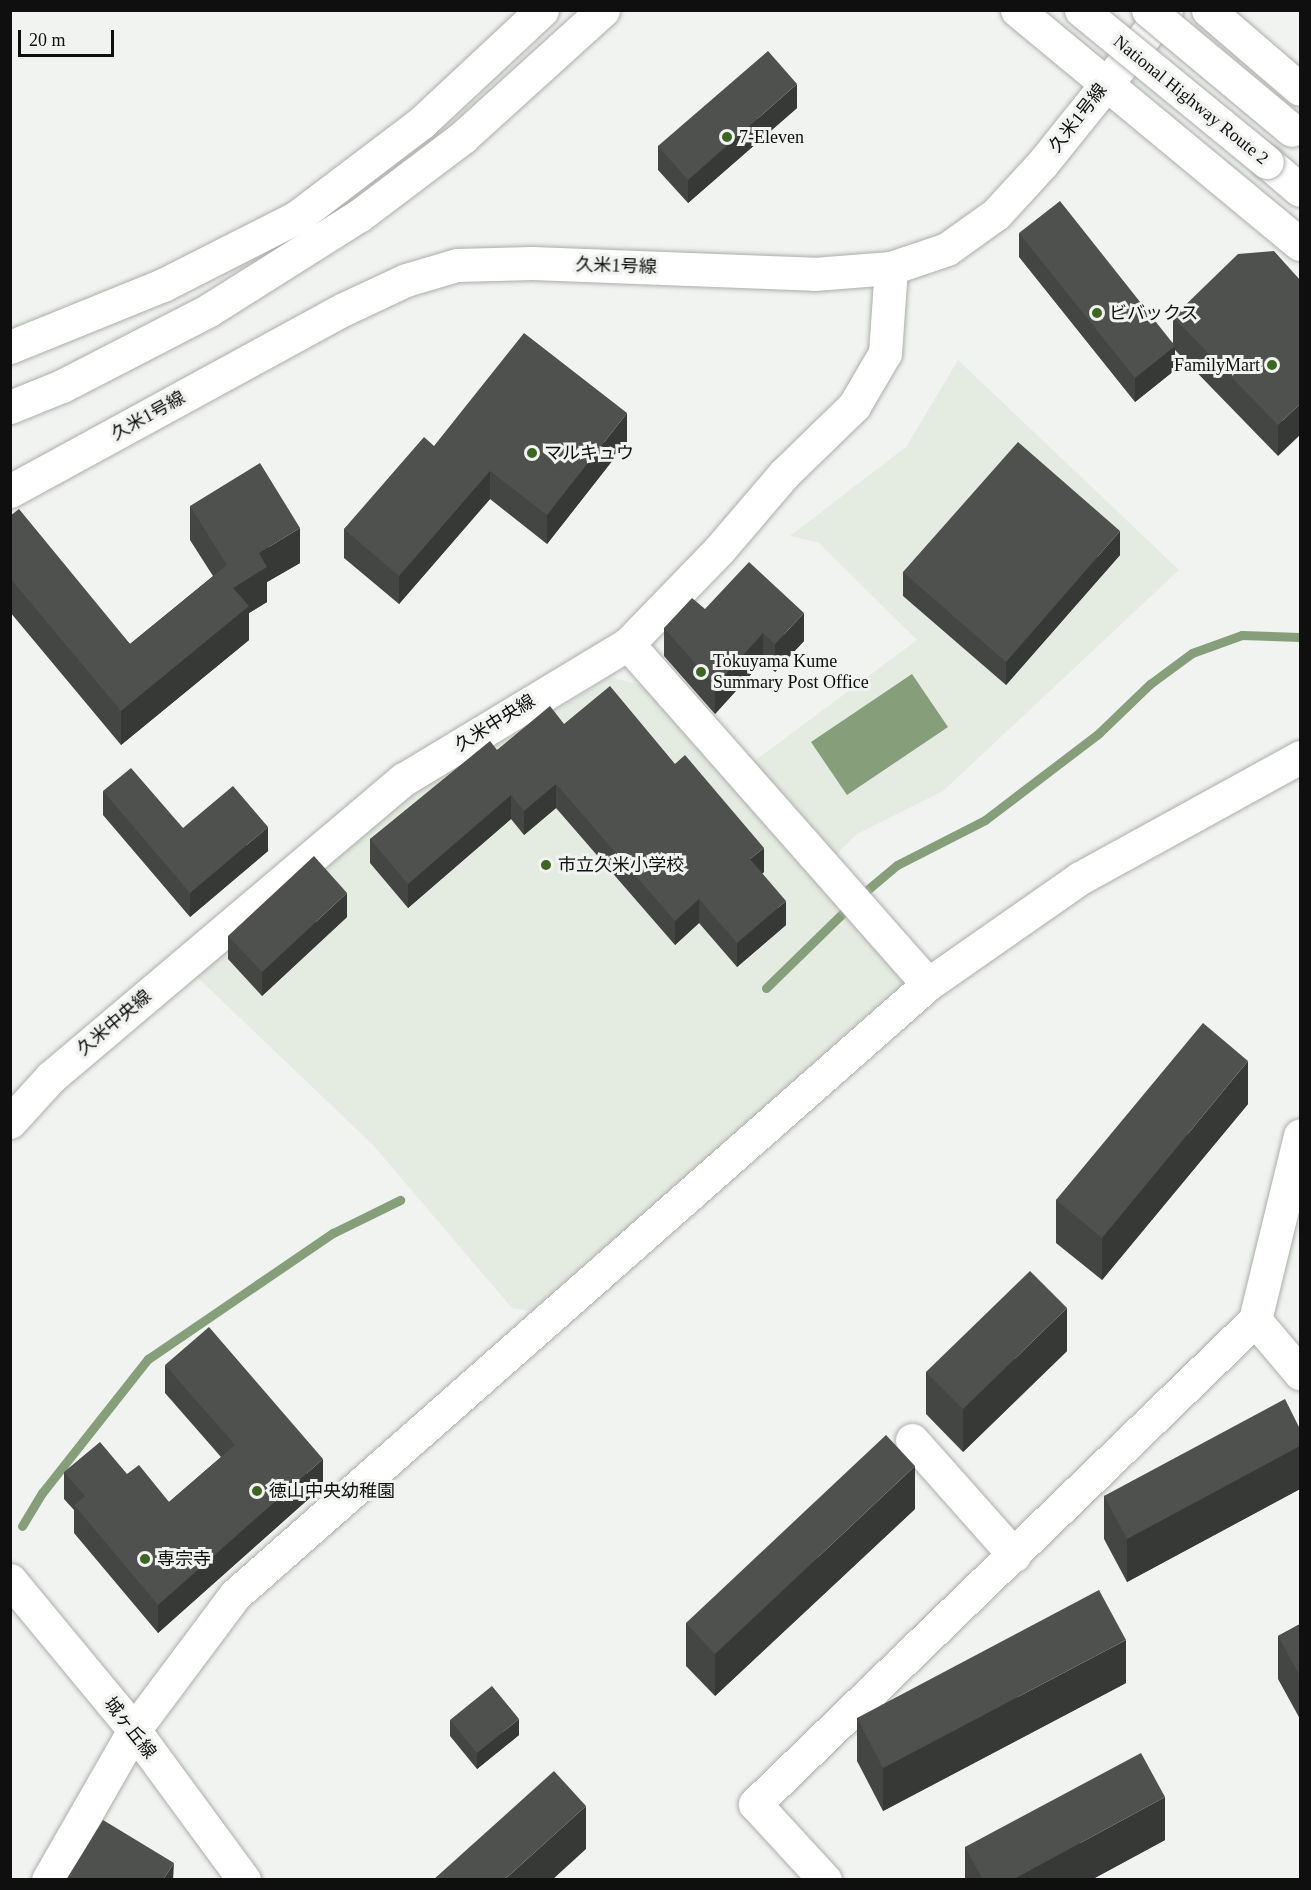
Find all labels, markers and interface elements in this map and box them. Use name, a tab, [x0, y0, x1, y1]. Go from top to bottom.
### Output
scale bar	[21, 18, 117, 56]
text: 20 m	[29, 30, 66, 50]
street label: National Highway Route 2	[1109, 31, 1273, 169]
street label: 久米1号線	[1045, 79, 1111, 157]
place label: 7-Eleven	[739, 126, 804, 148]
marker: 7-Eleven	[720, 130, 734, 144]
street label: 久米1号線	[575, 254, 657, 278]
place label: ビバックス	[1109, 302, 1199, 324]
marker: ビバックス	[1090, 306, 1104, 320]
place label: FamilyMart	[1174, 354, 1260, 376]
marker: FamilyMart	[1265, 358, 1279, 372]
street label: 久米1号線	[107, 387, 189, 445]
place label: マルキュウ	[544, 442, 634, 464]
marker: マルキュウ	[525, 446, 539, 460]
place label: Tokuyama Kume Summary Post Office	[713, 651, 869, 694]
marker: Tokuyama Kume Summary Post Office	[694, 665, 708, 679]
street label: 久米中央線	[451, 690, 539, 756]
place label: 市立久米小学校	[558, 854, 684, 876]
marker: 市立久米小学校	[539, 858, 553, 872]
street label: 久米中央線	[73, 986, 155, 1060]
place label: 徳山中央幼稚園	[269, 1480, 395, 1502]
marker: 徳山中央幼稚園	[250, 1484, 264, 1498]
place label: 専宗寺	[157, 1548, 211, 1570]
marker: 専宗寺	[138, 1552, 152, 1566]
street label: 城ヶ丘線	[99, 1693, 161, 1763]

